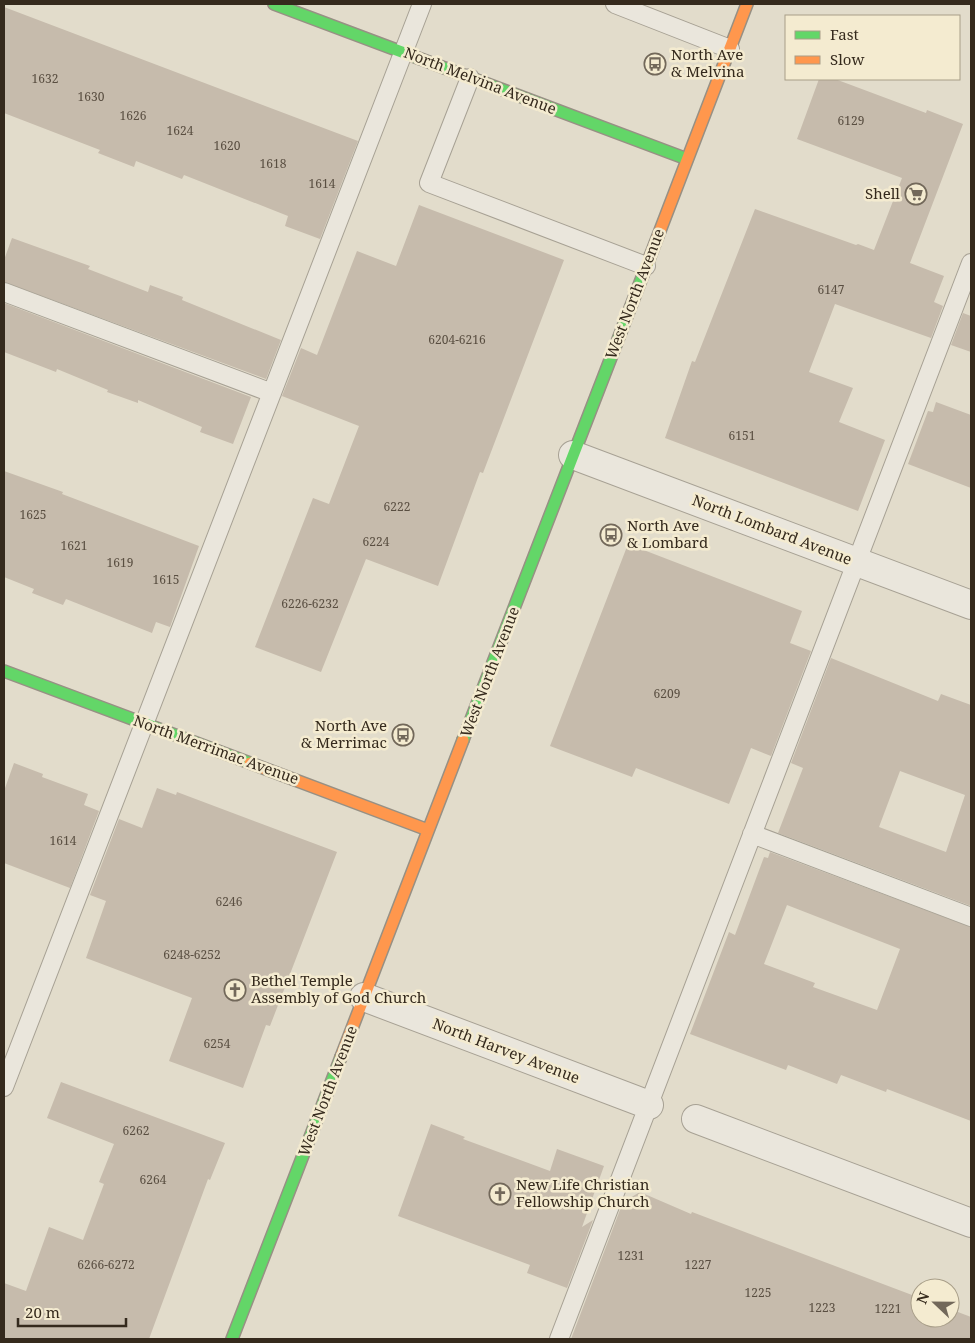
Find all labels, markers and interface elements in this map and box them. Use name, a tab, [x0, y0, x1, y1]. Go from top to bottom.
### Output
legend	[785, 15, 960, 80]
text: Fast	[830, 24, 859, 44]
street label: North Melvina Avenue	[401, 42, 559, 118]
place label: North Ave & Melvina	[671, 44, 744, 81]
text: Slow	[830, 49, 864, 69]
bus stop icon: North Ave & Melvina	[643, 52, 667, 76]
house number: 1632	[32, 70, 58, 87]
house number: 1630	[78, 88, 105, 105]
house number: 1626	[120, 107, 147, 124]
house number: 6129	[838, 112, 864, 129]
house number: 1624	[167, 122, 194, 139]
house number: 1620	[214, 137, 241, 154]
house number: 1618	[260, 155, 287, 172]
house number: 1614	[309, 175, 336, 192]
supermarket icon: Shell	[904, 182, 928, 206]
place label: Shell	[865, 183, 900, 203]
street label: West North Avenue	[600, 226, 668, 362]
house number: 6147	[818, 281, 845, 298]
house number: 6204-6216	[428, 331, 486, 348]
house number: 6151	[729, 427, 755, 444]
street label: North Lombard Avenue	[690, 489, 855, 569]
house number: 6222	[384, 498, 410, 515]
house number: 1625	[20, 506, 46, 523]
place label: North Ave & Lombard	[627, 515, 708, 552]
bus stop icon: North Ave & Lombard	[599, 523, 623, 547]
house number: 6224	[363, 533, 390, 550]
house number: 1621	[61, 537, 87, 554]
house number: 1619	[107, 554, 133, 571]
house number: 1615	[153, 571, 179, 588]
house number: 6226-6232	[281, 595, 339, 612]
street label: West North Avenue	[455, 604, 523, 740]
house number: 6209	[654, 685, 680, 702]
street label: North Merrimac Avenue	[131, 710, 302, 788]
place label: North Ave & Merrimac	[301, 715, 387, 752]
bus stop icon: North Ave & Merrimac	[391, 723, 415, 747]
house number: 1614	[50, 832, 77, 849]
house number: 6246	[216, 893, 243, 910]
house number: 6248-6252	[163, 946, 221, 963]
place label: Bethel Temple Assembly of God Church	[251, 970, 427, 1007]
church icon: Bethel Temple Assembly of God Church	[223, 978, 247, 1002]
street label: North Harvey Avenue	[430, 1013, 583, 1087]
street label: West North Avenue	[293, 1023, 361, 1159]
house number: 6254	[204, 1035, 231, 1052]
house number: 6262	[123, 1122, 149, 1139]
house number: 6264	[140, 1171, 167, 1188]
place label: New Life Christian Fellowship Church	[516, 1174, 650, 1211]
church icon: New Life Christian Fellowship Church	[488, 1182, 512, 1206]
house number: 1231	[618, 1247, 644, 1264]
house number: 6266-6272	[77, 1256, 135, 1273]
house number: 1227	[685, 1256, 712, 1273]
north arrow	[910, 1278, 960, 1328]
house number: 1225	[745, 1284, 771, 1301]
text: N	[912, 1289, 933, 1307]
scale bar	[18, 1296, 125, 1328]
house number: 1223	[809, 1299, 836, 1316]
house number: 1221	[875, 1300, 901, 1317]
text: 20 m	[25, 1302, 60, 1322]

